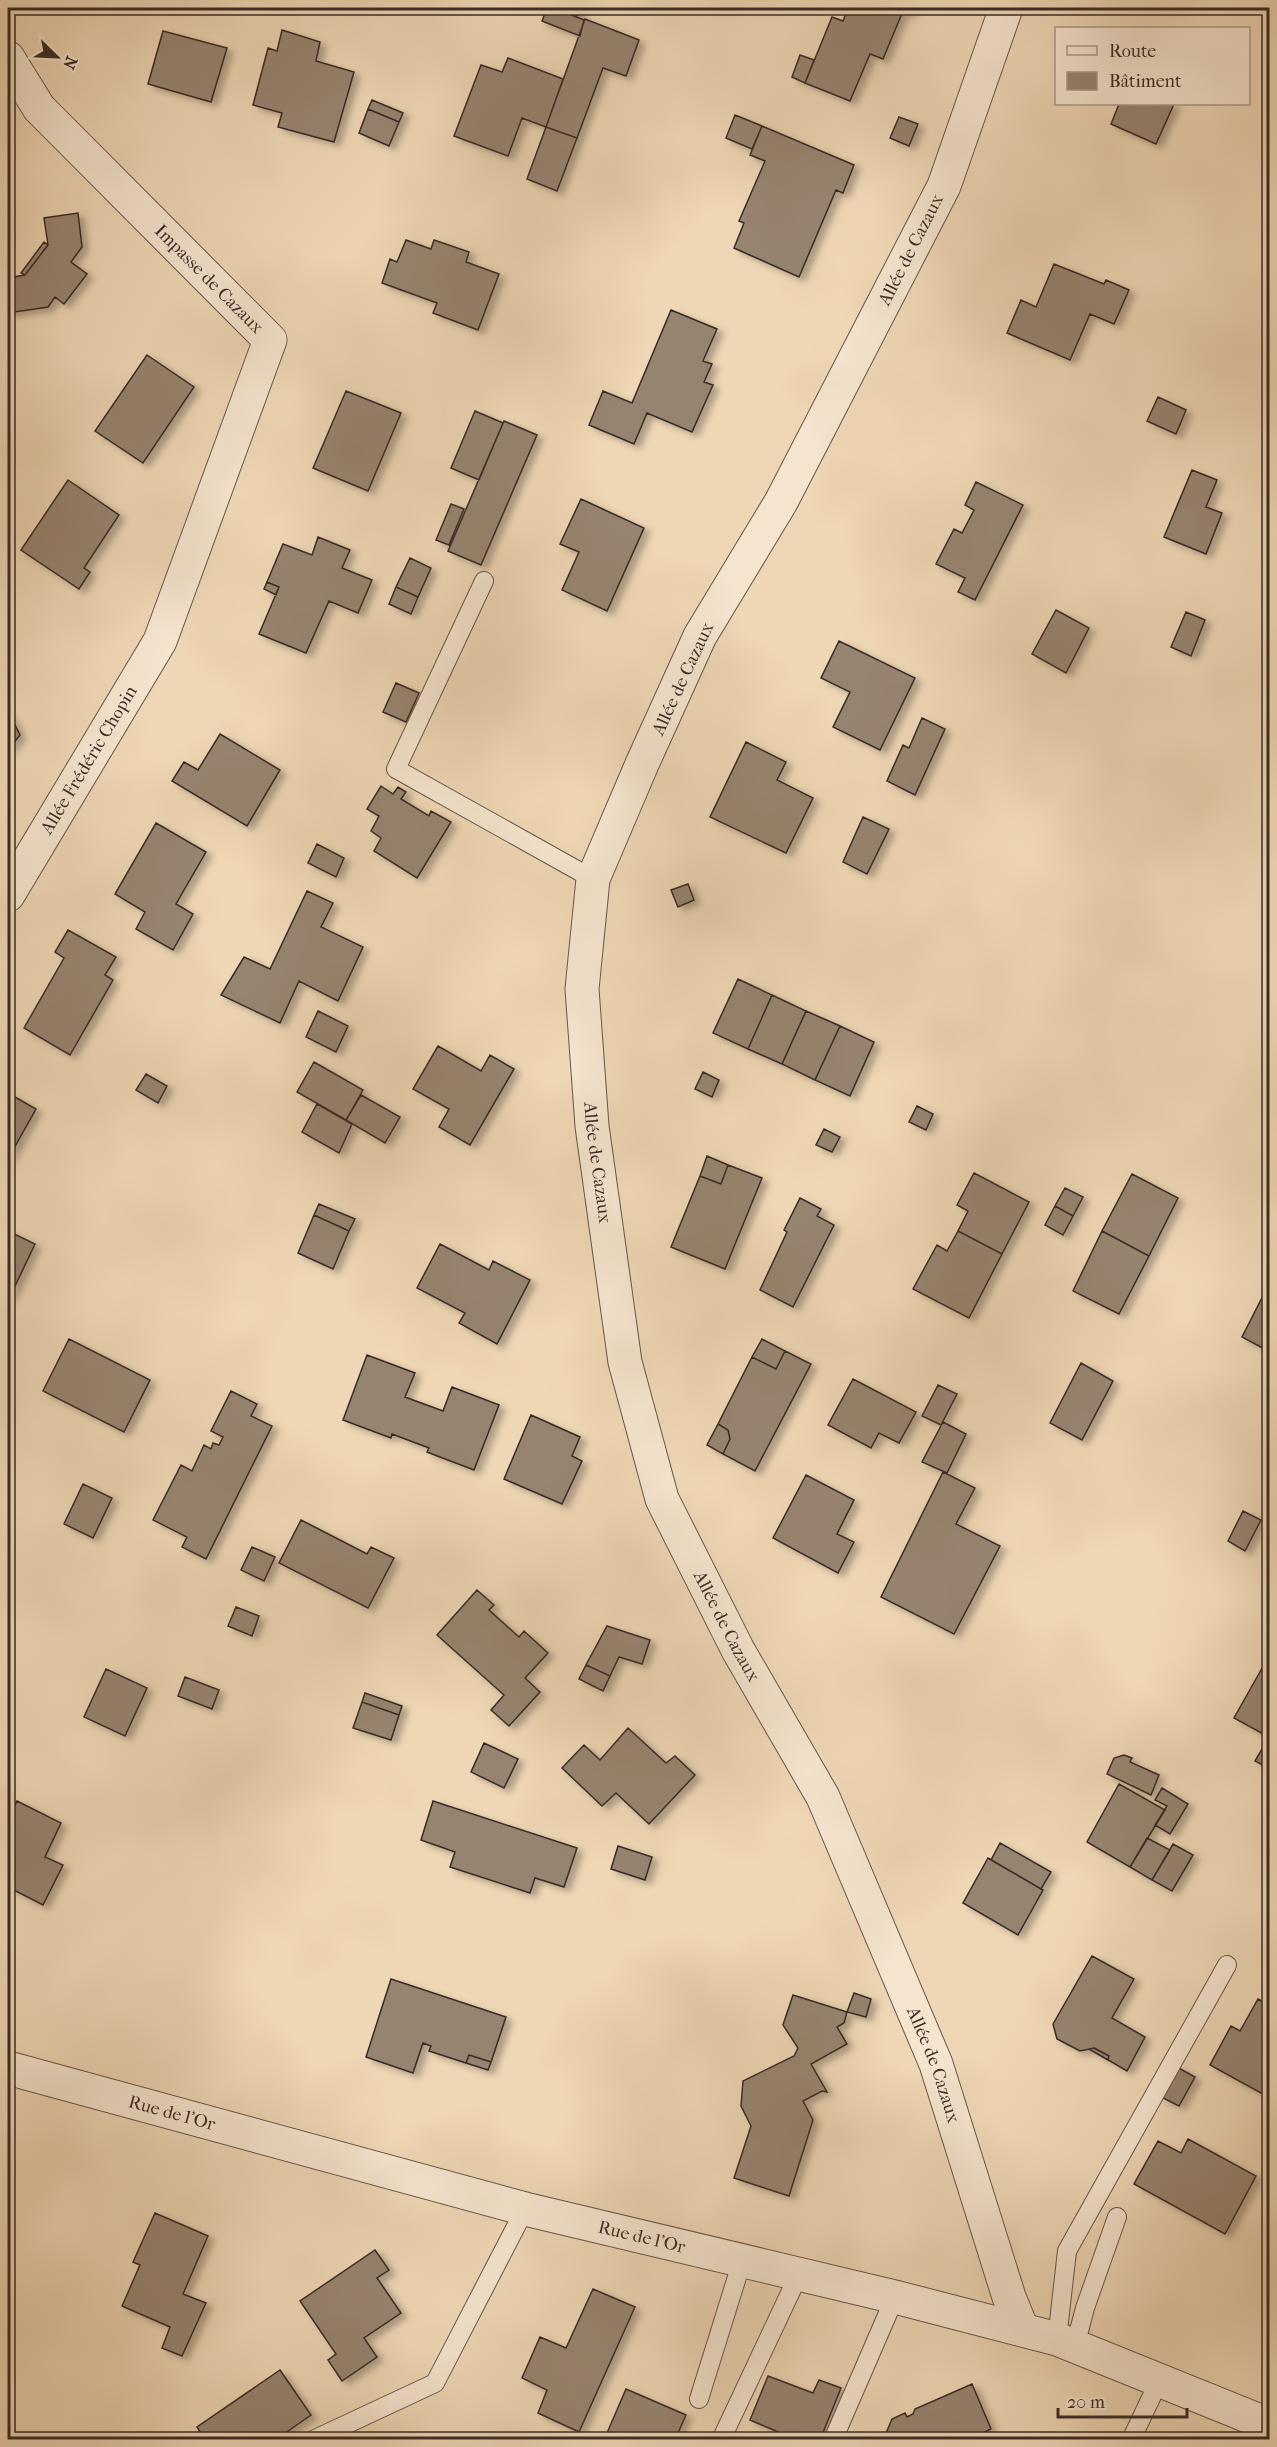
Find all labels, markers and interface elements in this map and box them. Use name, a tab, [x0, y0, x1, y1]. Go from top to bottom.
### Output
north arrow	[27, 27, 87, 87]
legend	[1055, 27, 1250, 105]
text: Route	[1109, 41, 1156, 62]
text: N	[59, 53, 81, 73]
text: Bâtiment	[1109, 71, 1182, 92]
street label: Allée de Cazaux	[874, 190, 948, 310]
street label: Impasse de Cazaux	[151, 220, 268, 338]
street label: Allée de Cazaux	[647, 619, 719, 740]
street label: Allée Frédéric Chopin	[36, 682, 142, 839]
street label: Allée de Cazaux	[580, 1100, 616, 1225]
street label: Allée de Cazaux	[689, 1566, 765, 1686]
street label: Allée de Cazaux	[902, 2003, 964, 2126]
street label: Rue de l'Or	[126, 2091, 218, 2135]
street label: Rue de l'Or	[596, 2216, 688, 2257]
scale bar	[1058, 2381, 1187, 2419]
text: 20 m	[1067, 2392, 1105, 2413]

